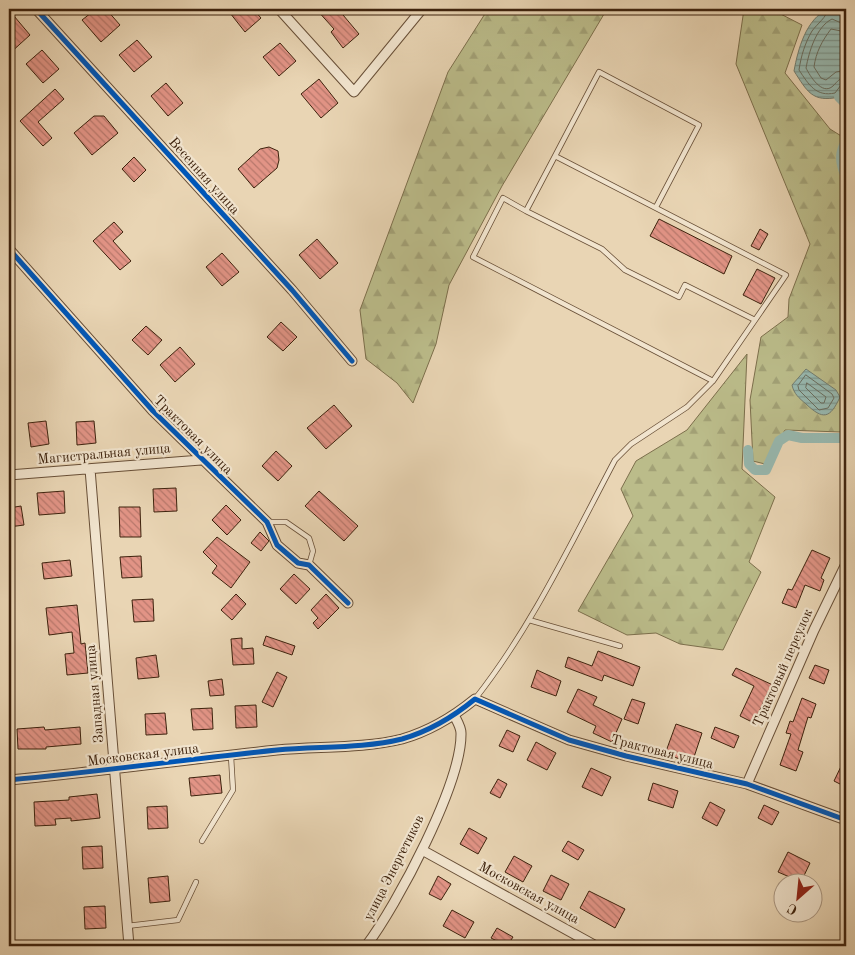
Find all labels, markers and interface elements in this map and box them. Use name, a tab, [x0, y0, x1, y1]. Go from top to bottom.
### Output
street label: Весенняя улица	[166, 135, 242, 217]
street label: Трактовая улица	[151, 393, 235, 477]
street label: Магистральная улица	[37, 441, 171, 467]
street label: Трактовый переулок	[751, 607, 815, 729]
street label: Западная улица	[84, 644, 106, 744]
street label: Трактовая улица	[609, 732, 715, 772]
street label: Московская улица	[86, 741, 200, 769]
street label: улица Энергетиков	[361, 813, 427, 923]
street label: Московская улица	[476, 860, 582, 926]
north arrow	[772, 872, 822, 922]
text: С	[785, 900, 800, 917]

